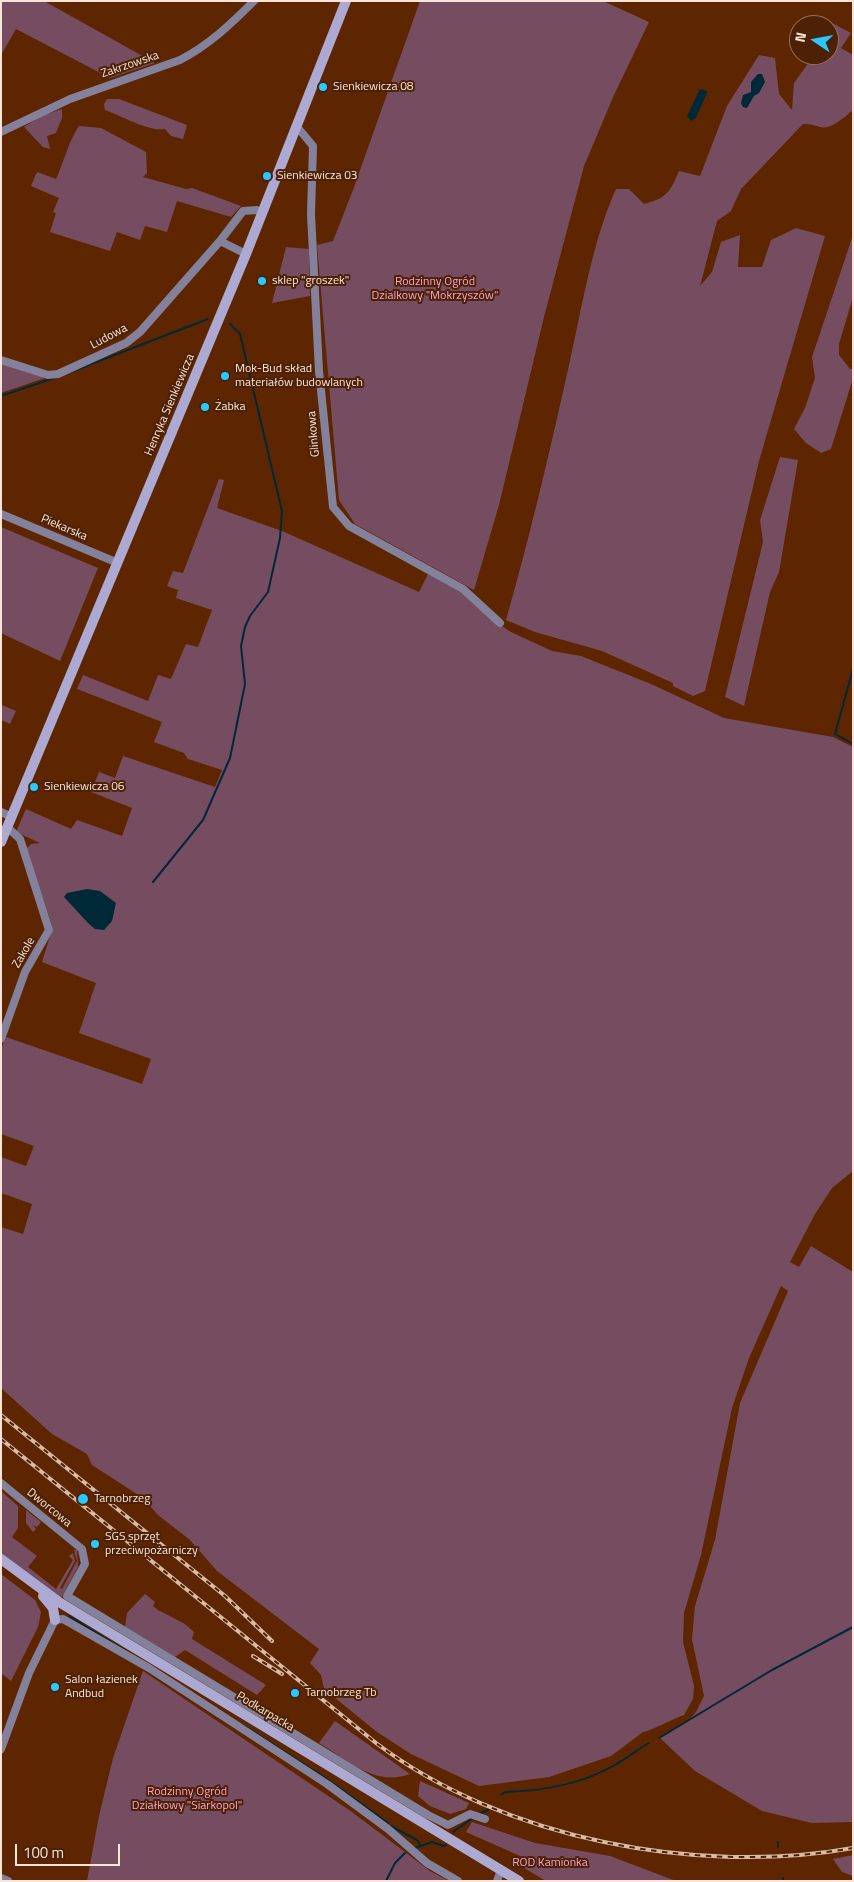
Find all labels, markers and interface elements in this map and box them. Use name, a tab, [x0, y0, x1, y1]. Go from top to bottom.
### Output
north arrow	[789, 15, 839, 65]
text: N	[789, 30, 811, 44]
street label: Zakrzowska	[99, 48, 161, 82]
place label: Sienkiewicza 08	[333, 80, 414, 94]
marker: Sienkiewicza 08	[317, 81, 329, 93]
place label: Sienkiewicza 03	[277, 169, 358, 183]
marker: Sienkiewicza 03	[261, 170, 273, 182]
place label: sklep "groszek"	[272, 274, 349, 288]
marker: sklep "groszek"	[256, 275, 268, 287]
park label: Rodzinny Ogród Dzialkowy "Mokrzyszów"	[372, 275, 498, 303]
street label: Ludowa	[88, 321, 130, 353]
street label: Henryka Sienkiewicza	[142, 352, 198, 458]
place label: Mok-Bud skład materiałów budowlanych	[235, 362, 363, 390]
marker: Mok-Bud skład materiałów budowlanych	[219, 370, 231, 382]
place label: Żabka	[215, 400, 245, 414]
marker: Żabka	[199, 401, 211, 413]
street label: Glinkowa	[305, 410, 323, 458]
street label: Piekarska	[39, 512, 89, 544]
place label: Sienkiewicza 06	[44, 780, 125, 794]
marker: Sienkiewicza 06	[28, 781, 40, 793]
street label: Zakole	[9, 935, 39, 971]
street label: Dworcowa	[24, 1485, 74, 1531]
marker: Tarnobrzeg	[76, 1492, 90, 1506]
place label: Tarnobrzeg	[94, 1492, 150, 1506]
place label: SGS sprzęt przeciwpożarniczy	[105, 1530, 198, 1558]
marker: SGS sprzęt przeciwpożarniczy	[89, 1538, 101, 1550]
place label: Salon łazienek Andbud	[65, 1673, 138, 1701]
marker: Salon łazienek Andbud	[49, 1681, 61, 1693]
place label: Tarnobrzeg Tb	[305, 1686, 376, 1700]
marker: Tarnobrzeg Tb	[289, 1687, 301, 1699]
street label: Podkarpacka	[233, 1689, 297, 1735]
park label: Rodzinny Ogród Działkowy "Siarkopol"	[132, 1785, 242, 1813]
scale bar	[18, 1834, 122, 1866]
text: 100 m	[23, 1841, 64, 1864]
park label: ROD Kamionka	[512, 1856, 588, 1870]

